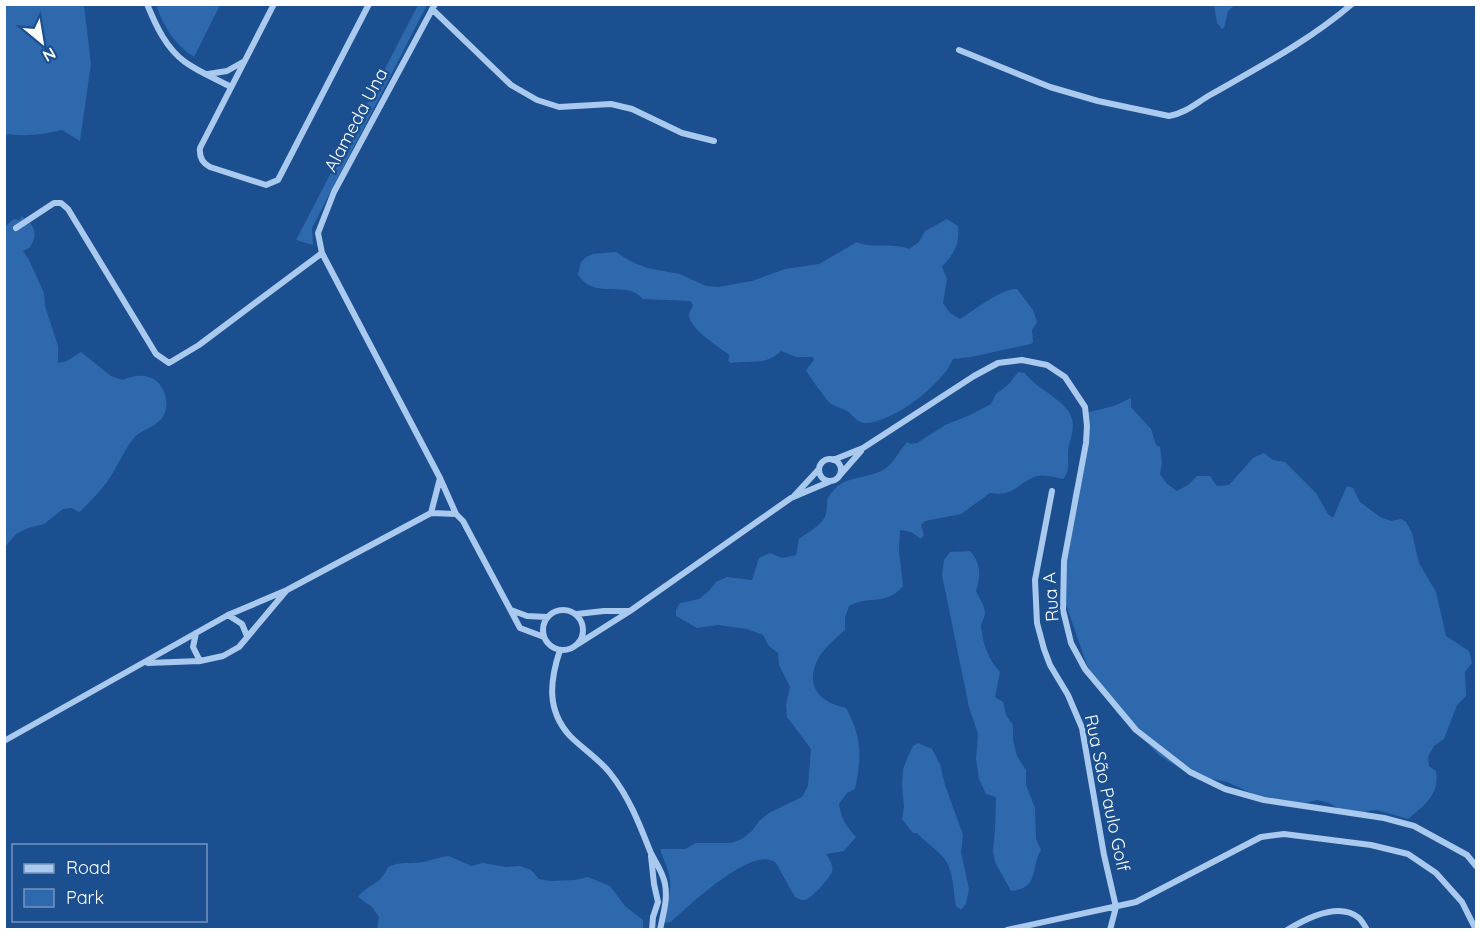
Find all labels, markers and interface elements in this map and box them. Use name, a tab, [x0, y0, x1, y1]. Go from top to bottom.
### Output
north arrow	[12, 12, 72, 72]
text: N	[39, 43, 60, 67]
street label: Alameda Una	[319, 64, 393, 176]
street label: Rua A	[1037, 571, 1064, 623]
street label: Rua São Paulo Golf	[1080, 712, 1135, 874]
legend	[12, 844, 207, 922]
text: Road	[66, 856, 111, 879]
text: Park	[66, 886, 104, 909]

